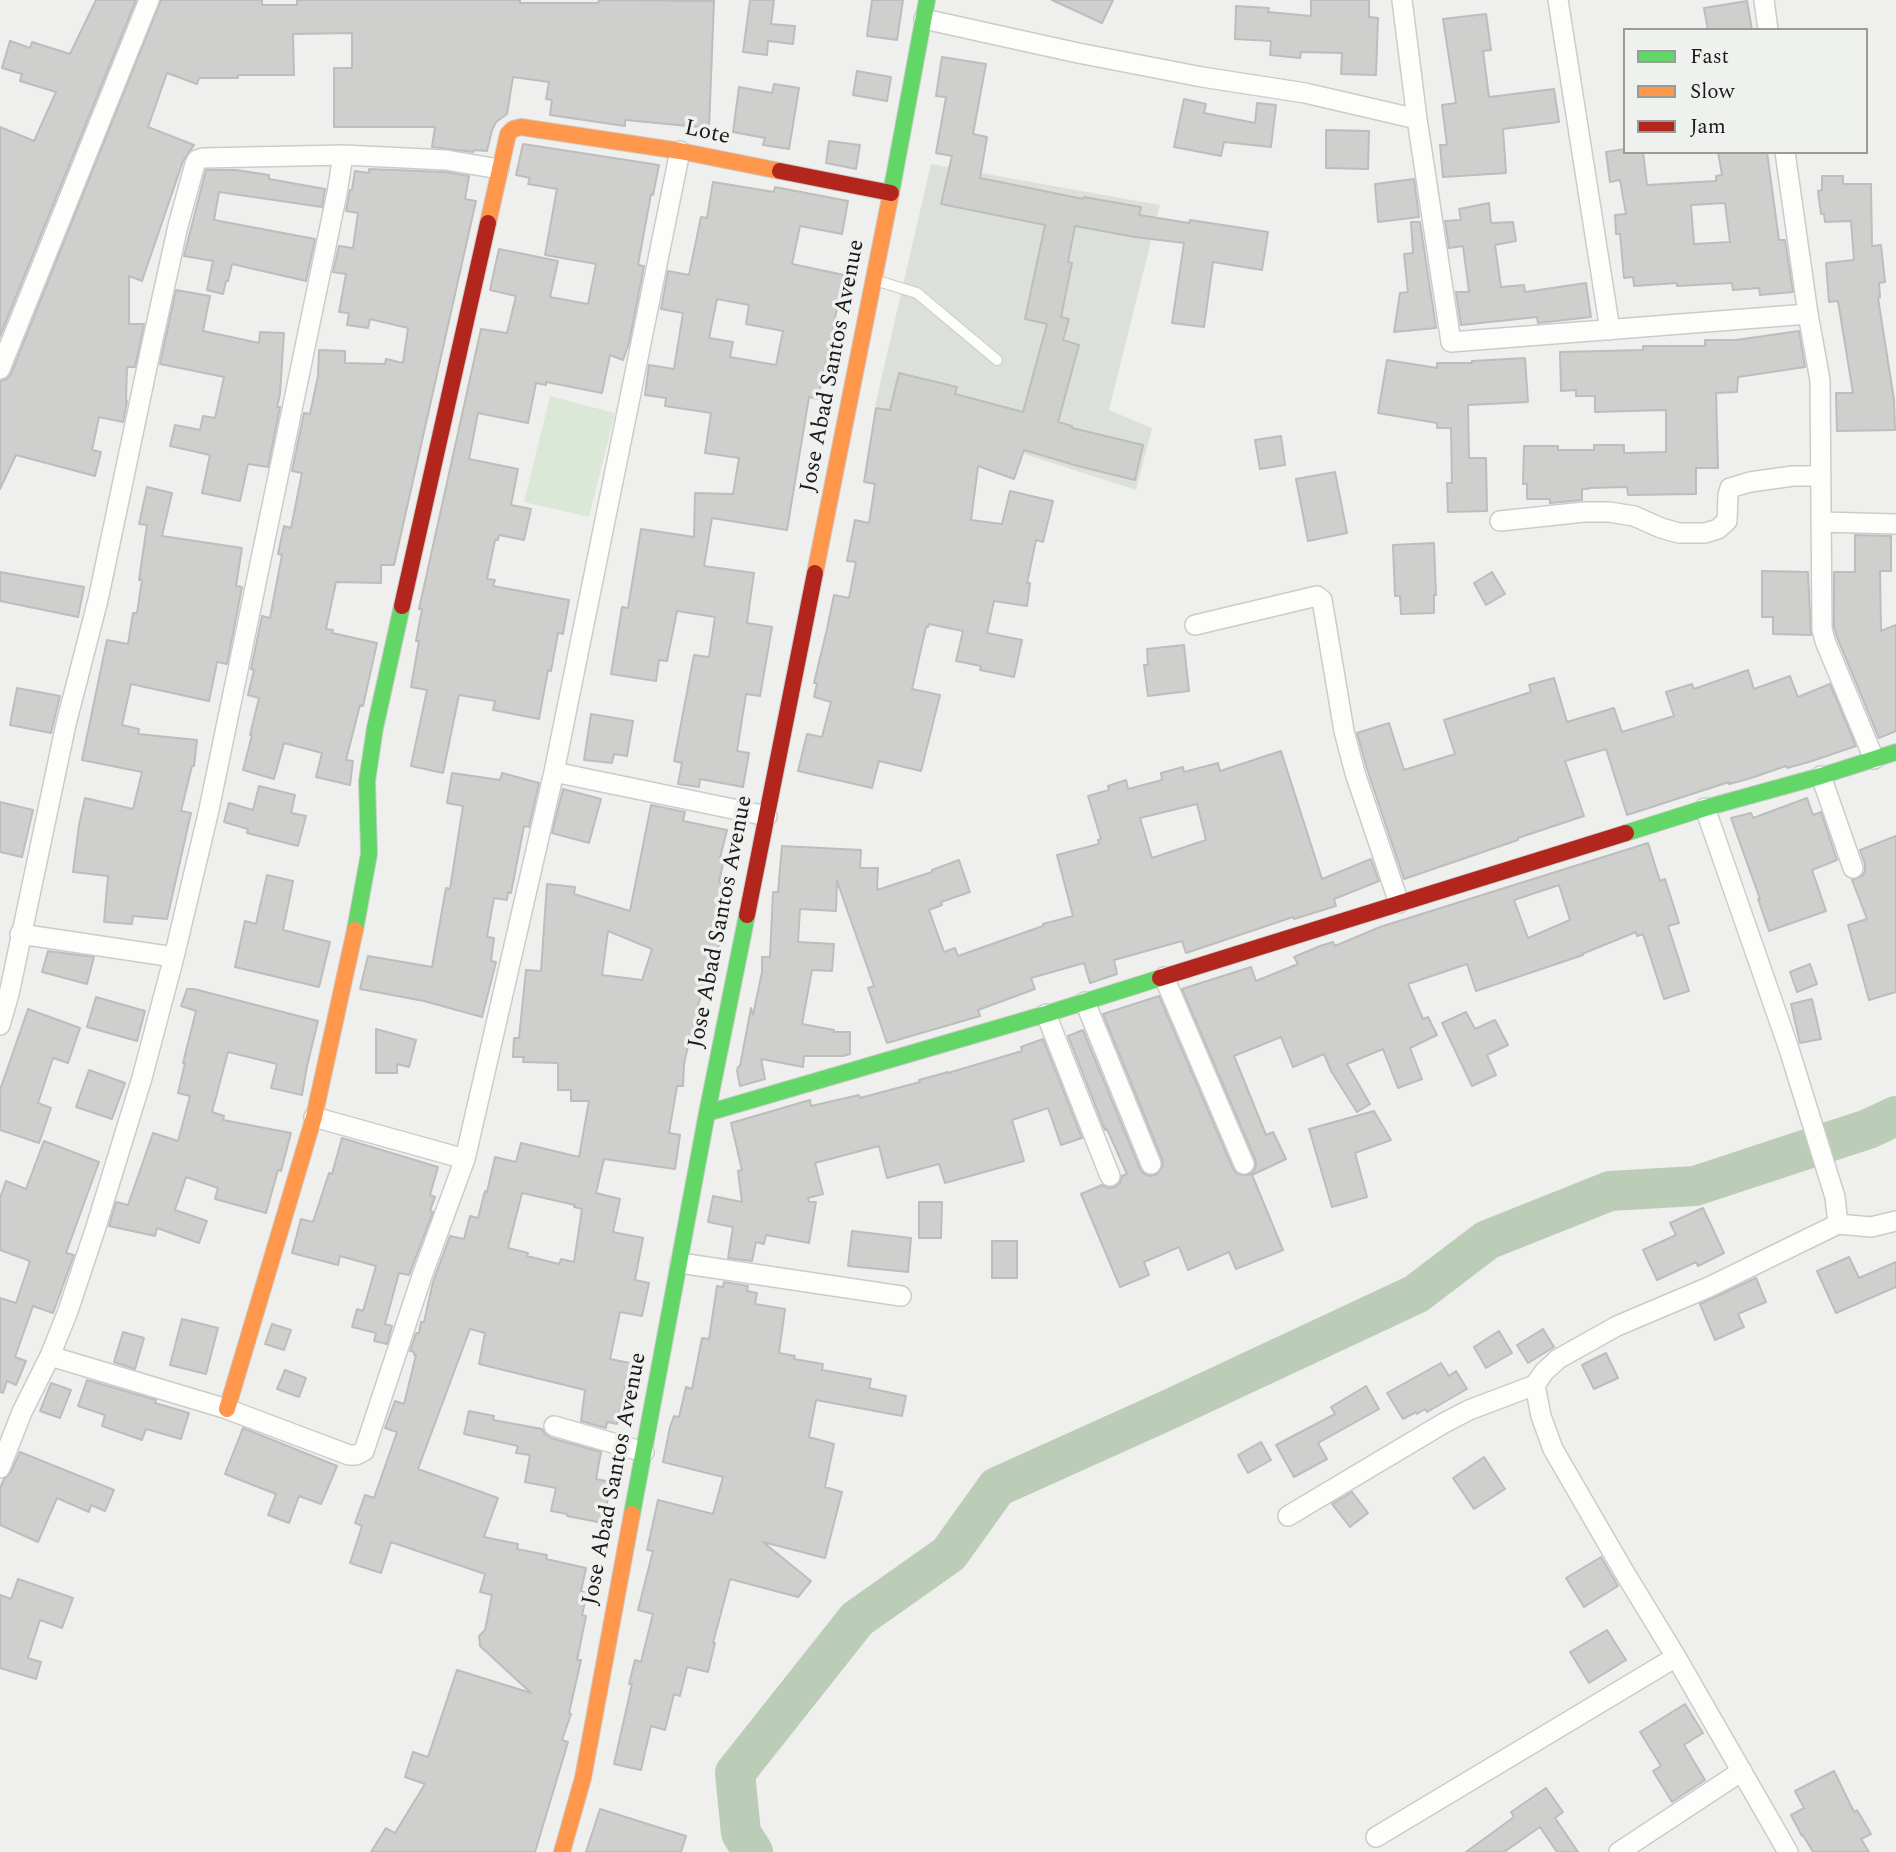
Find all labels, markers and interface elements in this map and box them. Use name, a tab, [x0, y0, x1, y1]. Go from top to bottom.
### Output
legend	[1623, 28, 1868, 154]
text: Fast	[1690, 41, 1729, 73]
text: Slow	[1690, 76, 1734, 108]
text: Jam	[1690, 111, 1726, 143]
street label: Lote	[682, 116, 732, 152]
street label: Jose Abad Santos Avenue	[796, 237, 872, 495]
street label: Jose Abad Santos Avenue	[684, 793, 760, 1051]
street label: Jose Abad Santos Avenue	[578, 1350, 654, 1608]

